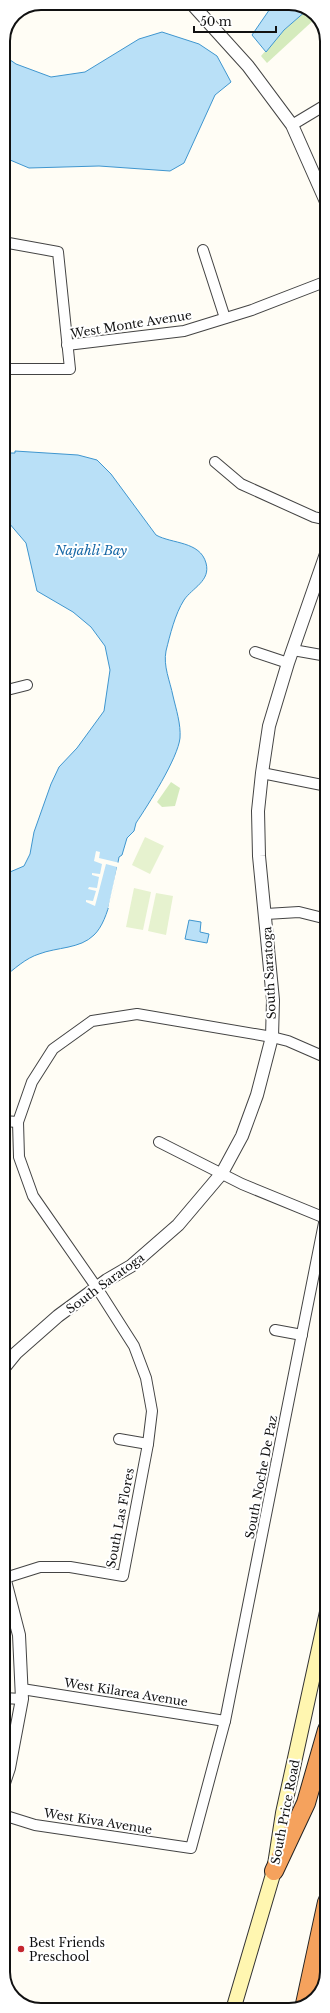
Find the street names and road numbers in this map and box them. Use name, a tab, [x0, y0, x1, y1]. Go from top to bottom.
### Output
street label: West Monte Avenue	[68, 307, 193, 341]
street label: South Saratoga	[259, 926, 279, 1020]
street label: South Saratoga	[63, 1249, 147, 1316]
street label: South Noche De Paz	[242, 1414, 280, 1540]
street label: South Las Flores	[103, 1467, 137, 1569]
street label: West Kilarea Avenue	[62, 1675, 189, 1709]
street label: South Price Road	[267, 1758, 303, 1866]
street label: West Kiva Avenue	[42, 1805, 153, 1837]

